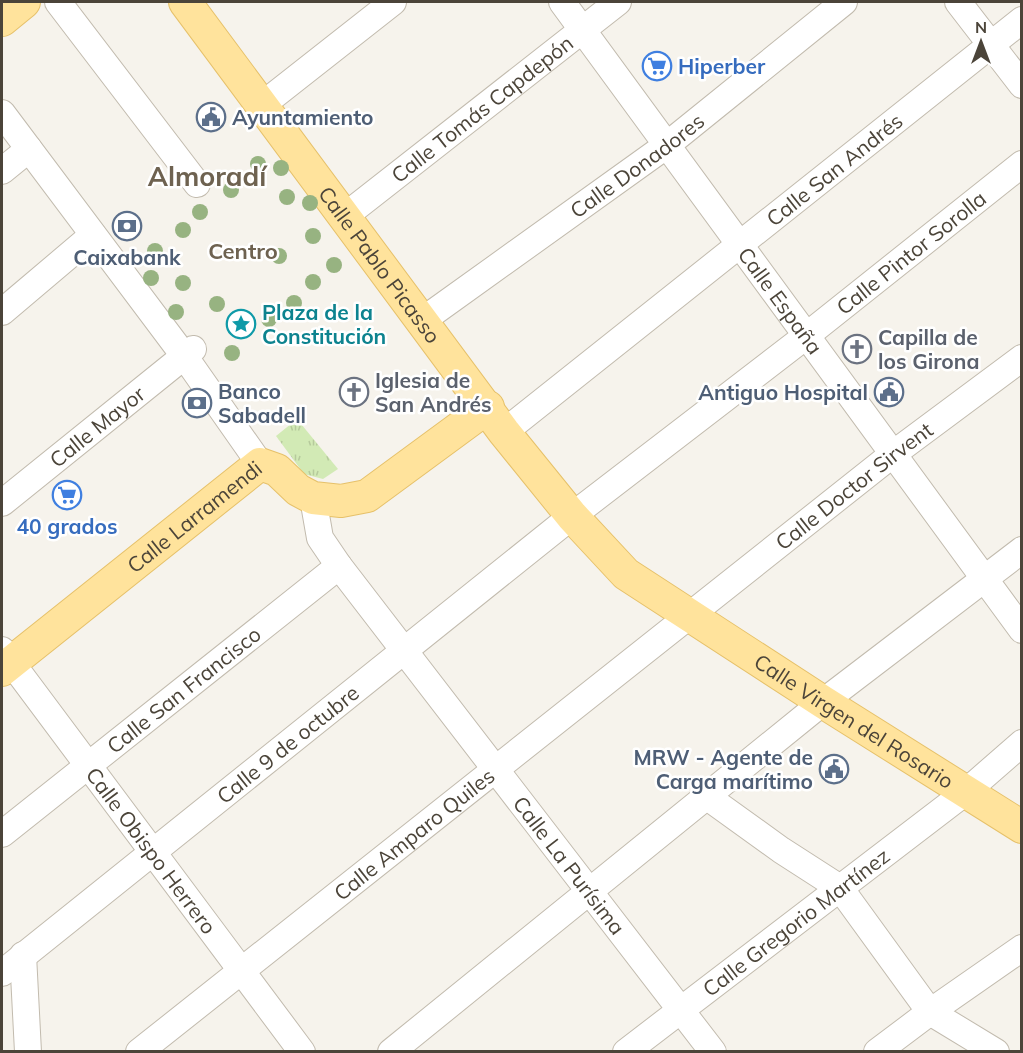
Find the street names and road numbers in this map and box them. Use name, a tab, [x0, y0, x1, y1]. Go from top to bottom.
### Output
street label: Calle Tomás Capdepón	[386, 29, 578, 188]
street label: Calle Donadores	[565, 107, 709, 223]
street label: Calle San Andrés	[761, 107, 908, 231]
street label: Calle Pablo Picasso	[313, 181, 447, 348]
street label: Calle Pintor Sorolla	[831, 185, 991, 320]
street label: Calle España	[733, 242, 828, 359]
street label: Calle Mayor	[44, 380, 150, 473]
street label: Calle Doctor Sirvent	[770, 416, 938, 555]
street label: Calle Larramendi	[122, 455, 267, 578]
street label: Calle San Francisco	[101, 621, 266, 759]
street label: Calle Virgen del Rosario	[749, 648, 959, 794]
street label: Calle 9 de octubre	[211, 679, 364, 809]
street label: Calle Obispo Herrero	[81, 762, 222, 939]
street label: Calle Amparo Quiles	[328, 762, 500, 906]
street label: Calle La Purísima	[508, 791, 631, 940]
street label: Calle Gregorio Martínez	[697, 842, 895, 1002]

